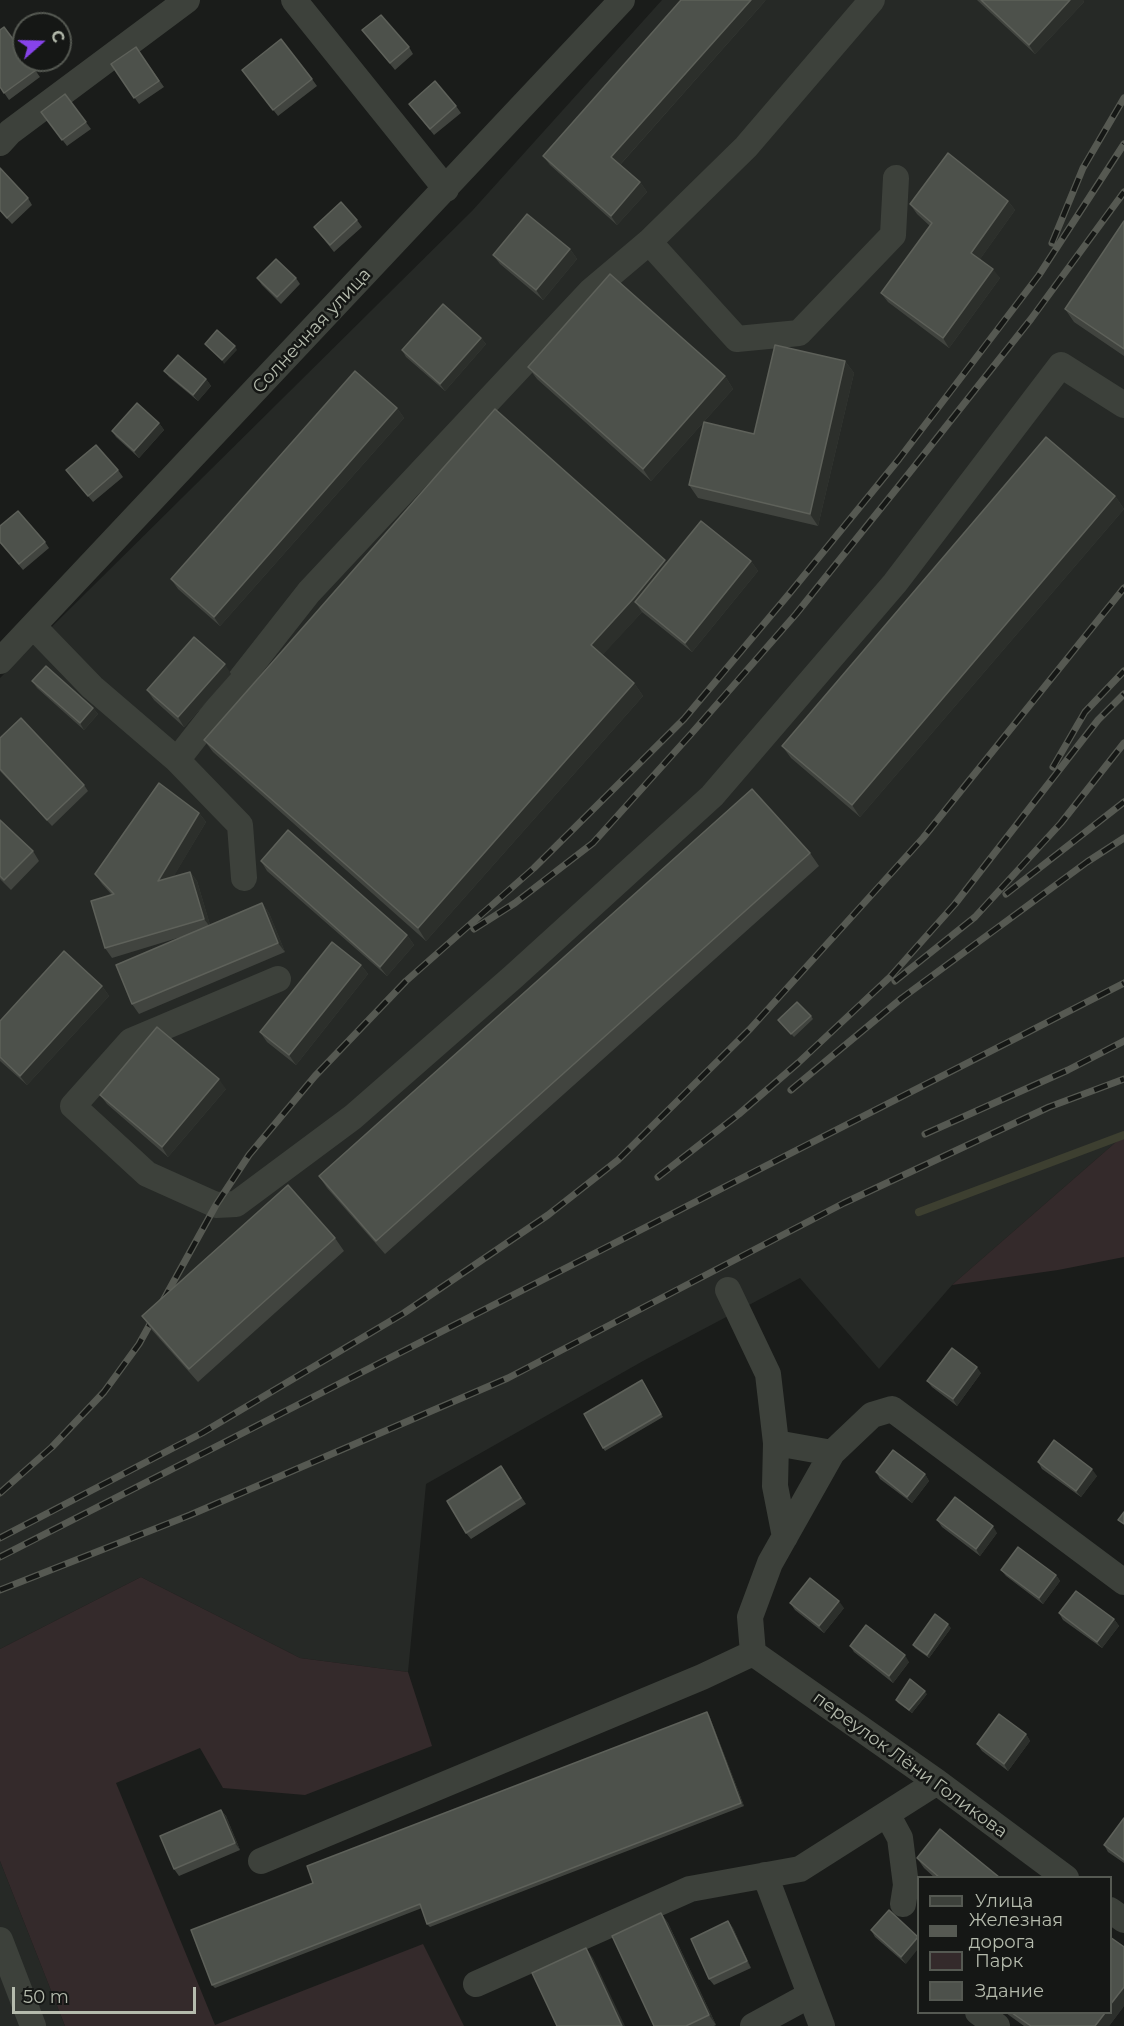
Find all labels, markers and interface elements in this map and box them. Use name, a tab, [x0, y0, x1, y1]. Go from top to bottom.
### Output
north arrow	[12, 12, 72, 72]
text: С	[47, 28, 68, 45]
street label: Солнечная улица	[248, 264, 376, 398]
street label: переулок Лёни Голикова	[809, 1687, 1011, 1843]
legend	[917, 1876, 1112, 2014]
text: Улица	[975, 1890, 1033, 1912]
text: Железная дорога	[969, 1909, 1063, 1953]
text: Парк	[975, 1950, 1023, 1972]
scale bar	[15, 1975, 200, 2013]
text: Здание	[975, 1980, 1044, 2002]
text: 50 m	[23, 1986, 69, 2008]

